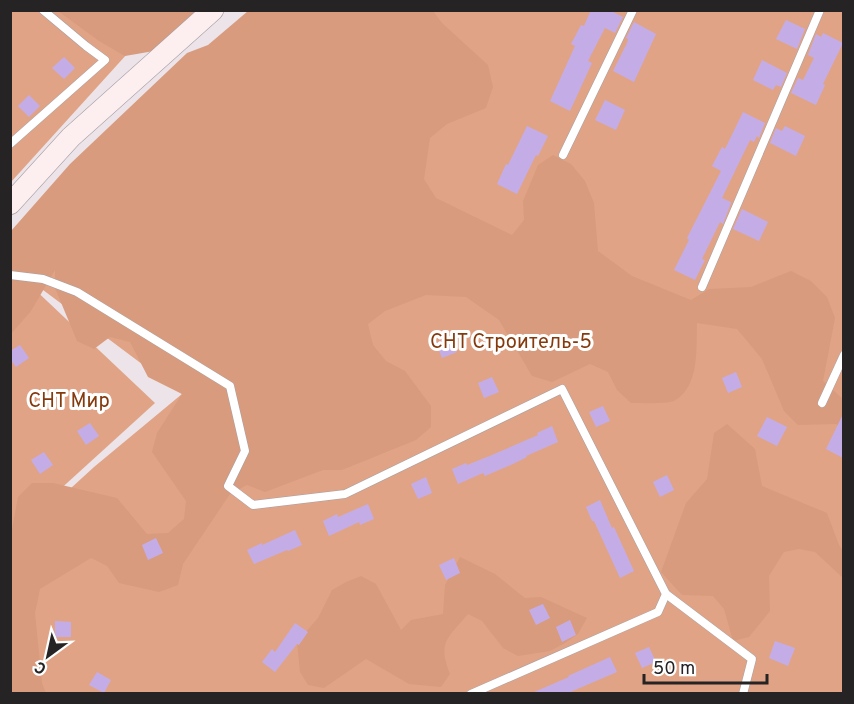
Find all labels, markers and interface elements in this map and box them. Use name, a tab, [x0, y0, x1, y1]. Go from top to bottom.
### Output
park label: СНТ Строитель-5	[430, 330, 592, 356]
park label: СНТ Мир	[28, 389, 110, 415]
north arrow	[18, 626, 78, 686]
scale bar	[644, 647, 767, 685]
text: С	[31, 656, 51, 678]
text: 50 m	[653, 658, 695, 681]

